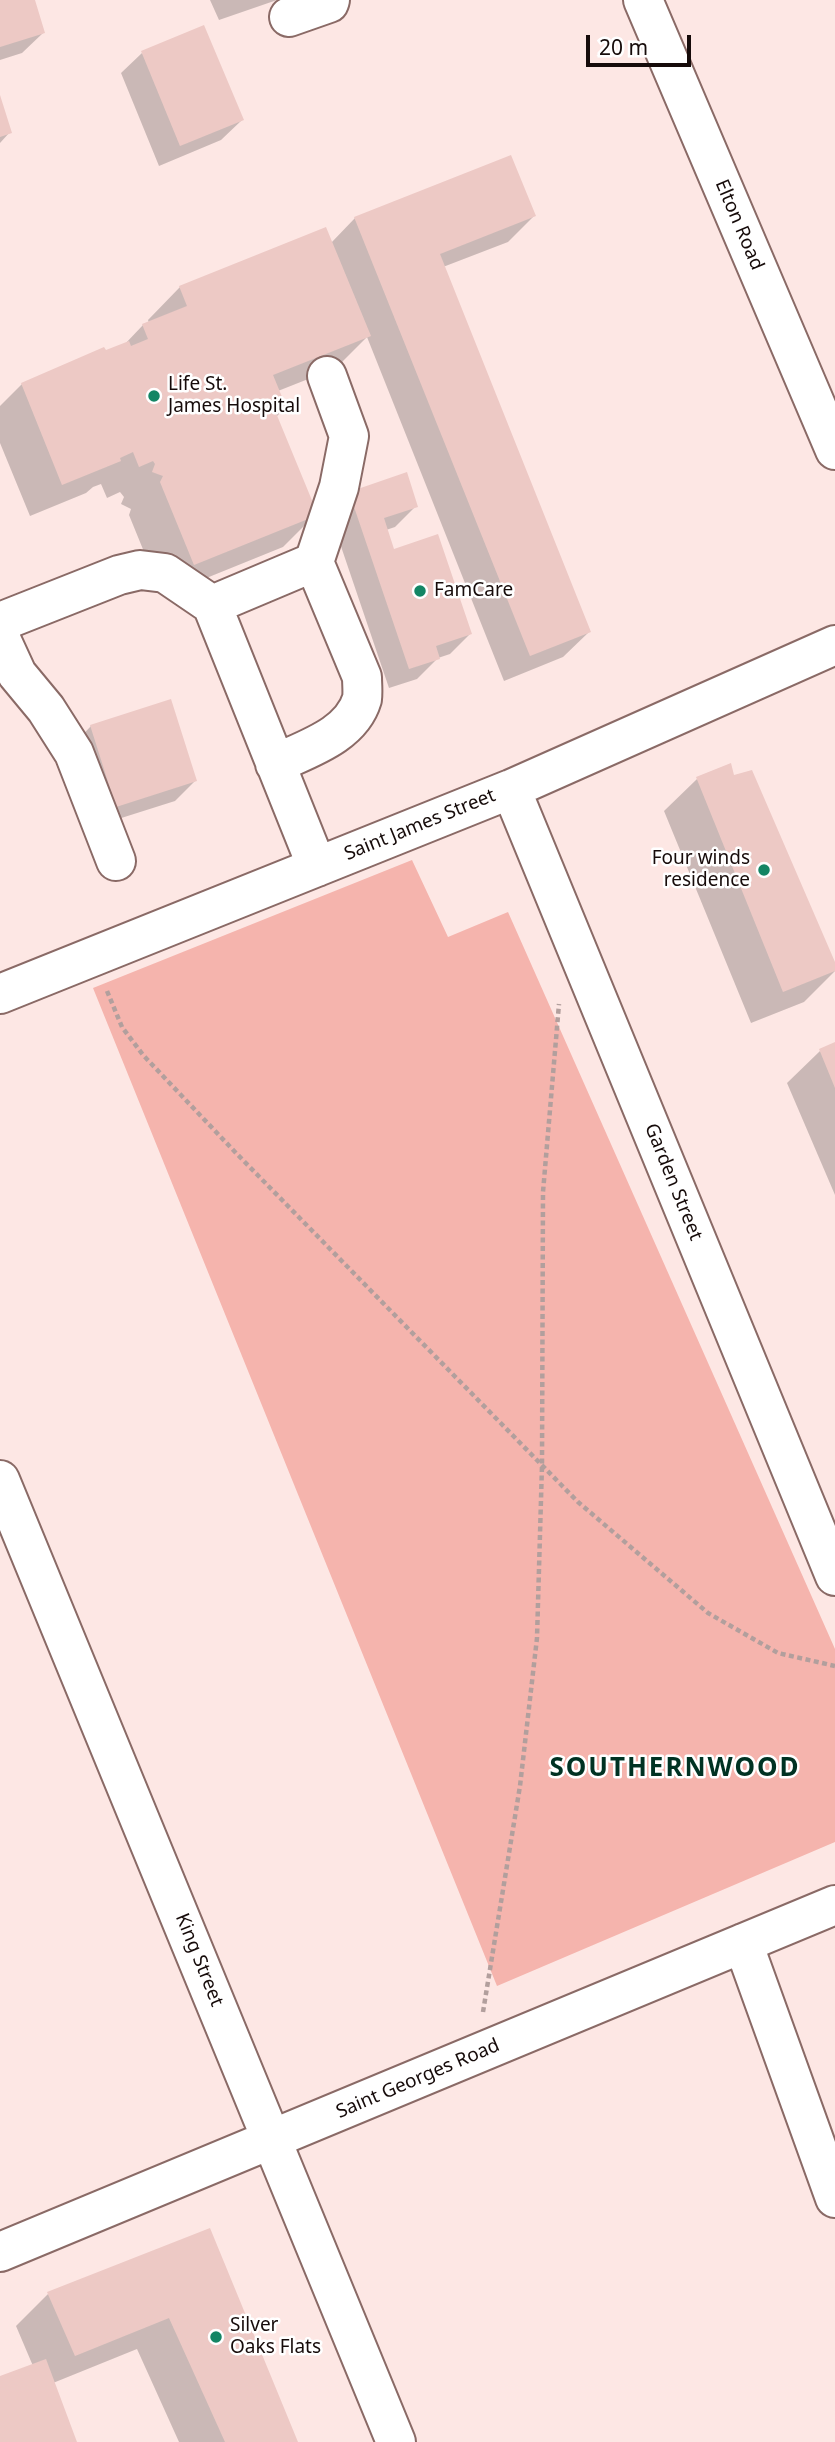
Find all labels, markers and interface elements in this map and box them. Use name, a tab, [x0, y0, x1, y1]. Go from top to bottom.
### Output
scale bar	[590, 21, 695, 65]
text: 20 m	[599, 33, 648, 61]
street label: Elton Road	[710, 176, 768, 274]
place label: Life St. James Hospital	[168, 374, 300, 418]
marker: Life St. James Hospital	[146, 388, 162, 404]
place label: FamCare	[434, 580, 513, 602]
marker: FamCare	[412, 583, 428, 599]
street label: Saint James Street	[341, 784, 499, 866]
place label: Four winds residence	[652, 848, 750, 892]
marker: Four winds residence	[756, 862, 772, 878]
street label: Garden Street	[639, 1120, 707, 1244]
district label: SOUTHERNWOOD	[551, 1753, 799, 1785]
street label: King Street	[170, 1910, 228, 2010]
street label: Saint Georges Road	[333, 2034, 503, 2124]
place label: Silver Oaks Flats	[230, 2315, 321, 2359]
marker: Silver Oaks Flats	[208, 2329, 224, 2345]

